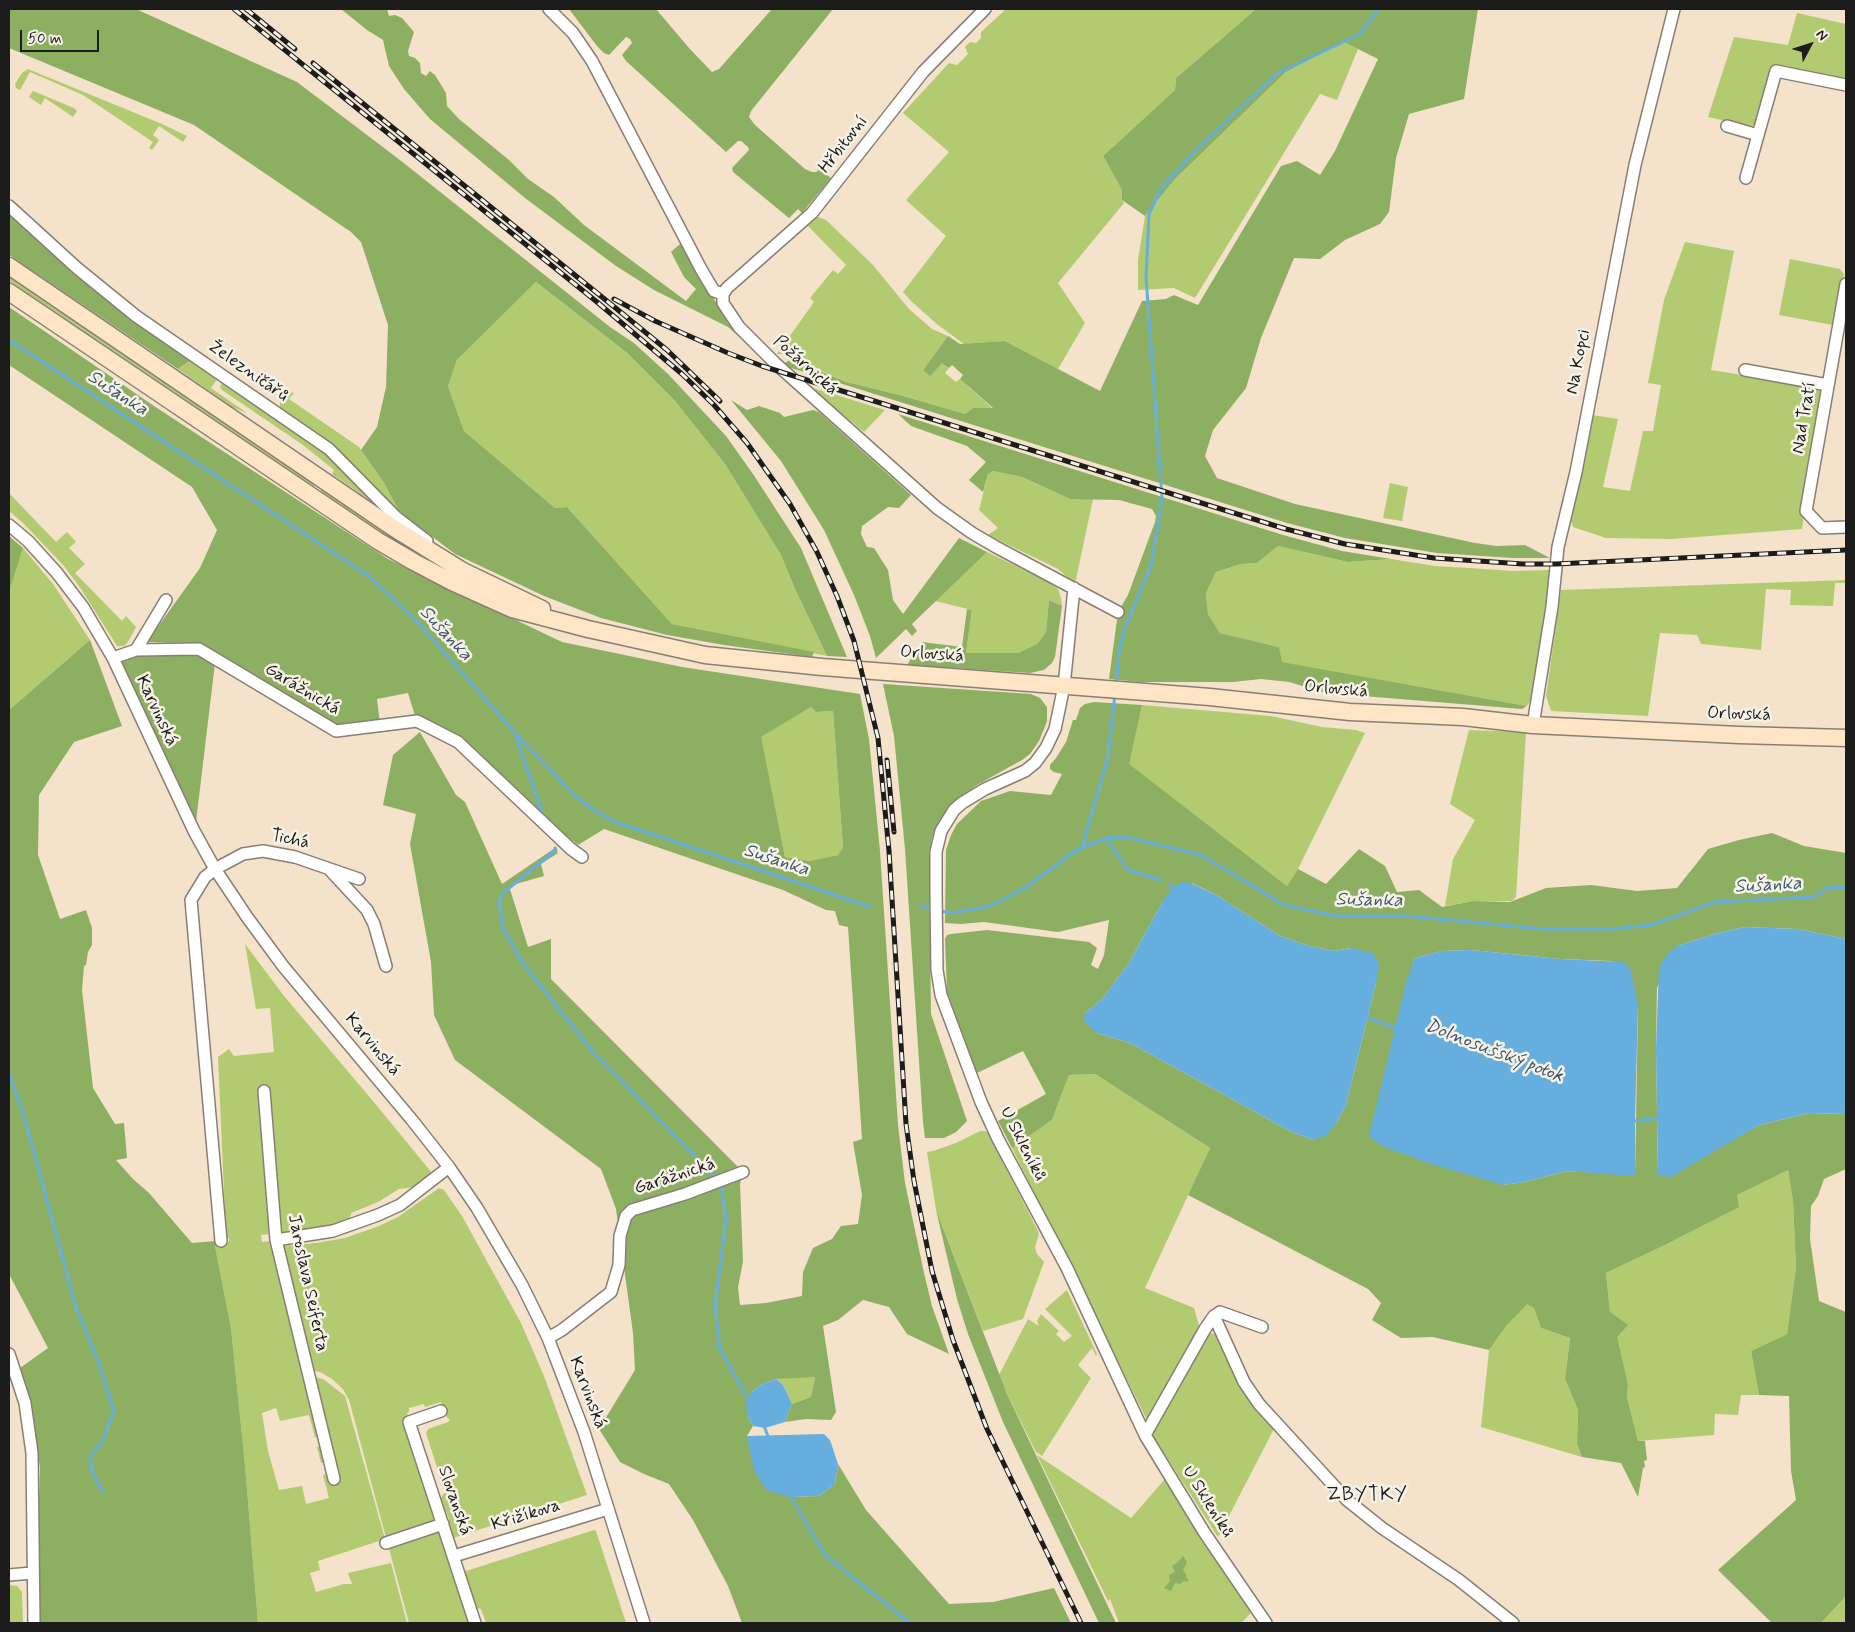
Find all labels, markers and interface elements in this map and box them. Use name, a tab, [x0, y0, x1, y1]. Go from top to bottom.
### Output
scale bar	[22, 20, 101, 52]
north arrow	[1785, 20, 1835, 70]
text: N	[1812, 26, 1831, 45]
text: 50 m	[28, 29, 62, 49]
street label: Hřbitovní	[815, 112, 873, 178]
street label: Na Kopci	[1562, 328, 1596, 396]
street label: Požárnická	[768, 331, 842, 401]
street label: Železničářů	[204, 337, 292, 407]
water label: Sušanka	[83, 366, 151, 422]
street label: Nad Tratí	[1788, 380, 1822, 456]
water label: Sušanka	[414, 602, 476, 666]
street label: Orlovská	[899, 642, 965, 668]
street label: Garážnická	[260, 659, 344, 721]
street label: Karvinská	[130, 672, 182, 750]
street label: Orlovská	[1303, 676, 1369, 704]
street label: Orlovská	[1707, 703, 1771, 727]
street label: Tichá	[269, 825, 311, 855]
water label: Sušanka	[741, 840, 811, 882]
water label: Sušanka	[1734, 873, 1802, 899]
water label: Sušanka	[1335, 889, 1403, 913]
street label: Karvinská	[339, 1009, 405, 1081]
water label: Dolnosušský potok	[1422, 1015, 1566, 1089]
street label: U Skleníků	[994, 1103, 1050, 1185]
street label: Garážnická	[632, 1154, 718, 1200]
street label: Jaroslava Seiferta	[282, 1212, 332, 1354]
street label: Karvinská	[563, 1354, 611, 1432]
street label: U Skleníků	[1177, 1462, 1237, 1542]
street label: Slovanská	[432, 1463, 476, 1539]
district label: ZBYTKY	[1328, 1485, 1406, 1507]
street label: Křižíkova	[489, 1495, 563, 1537]

